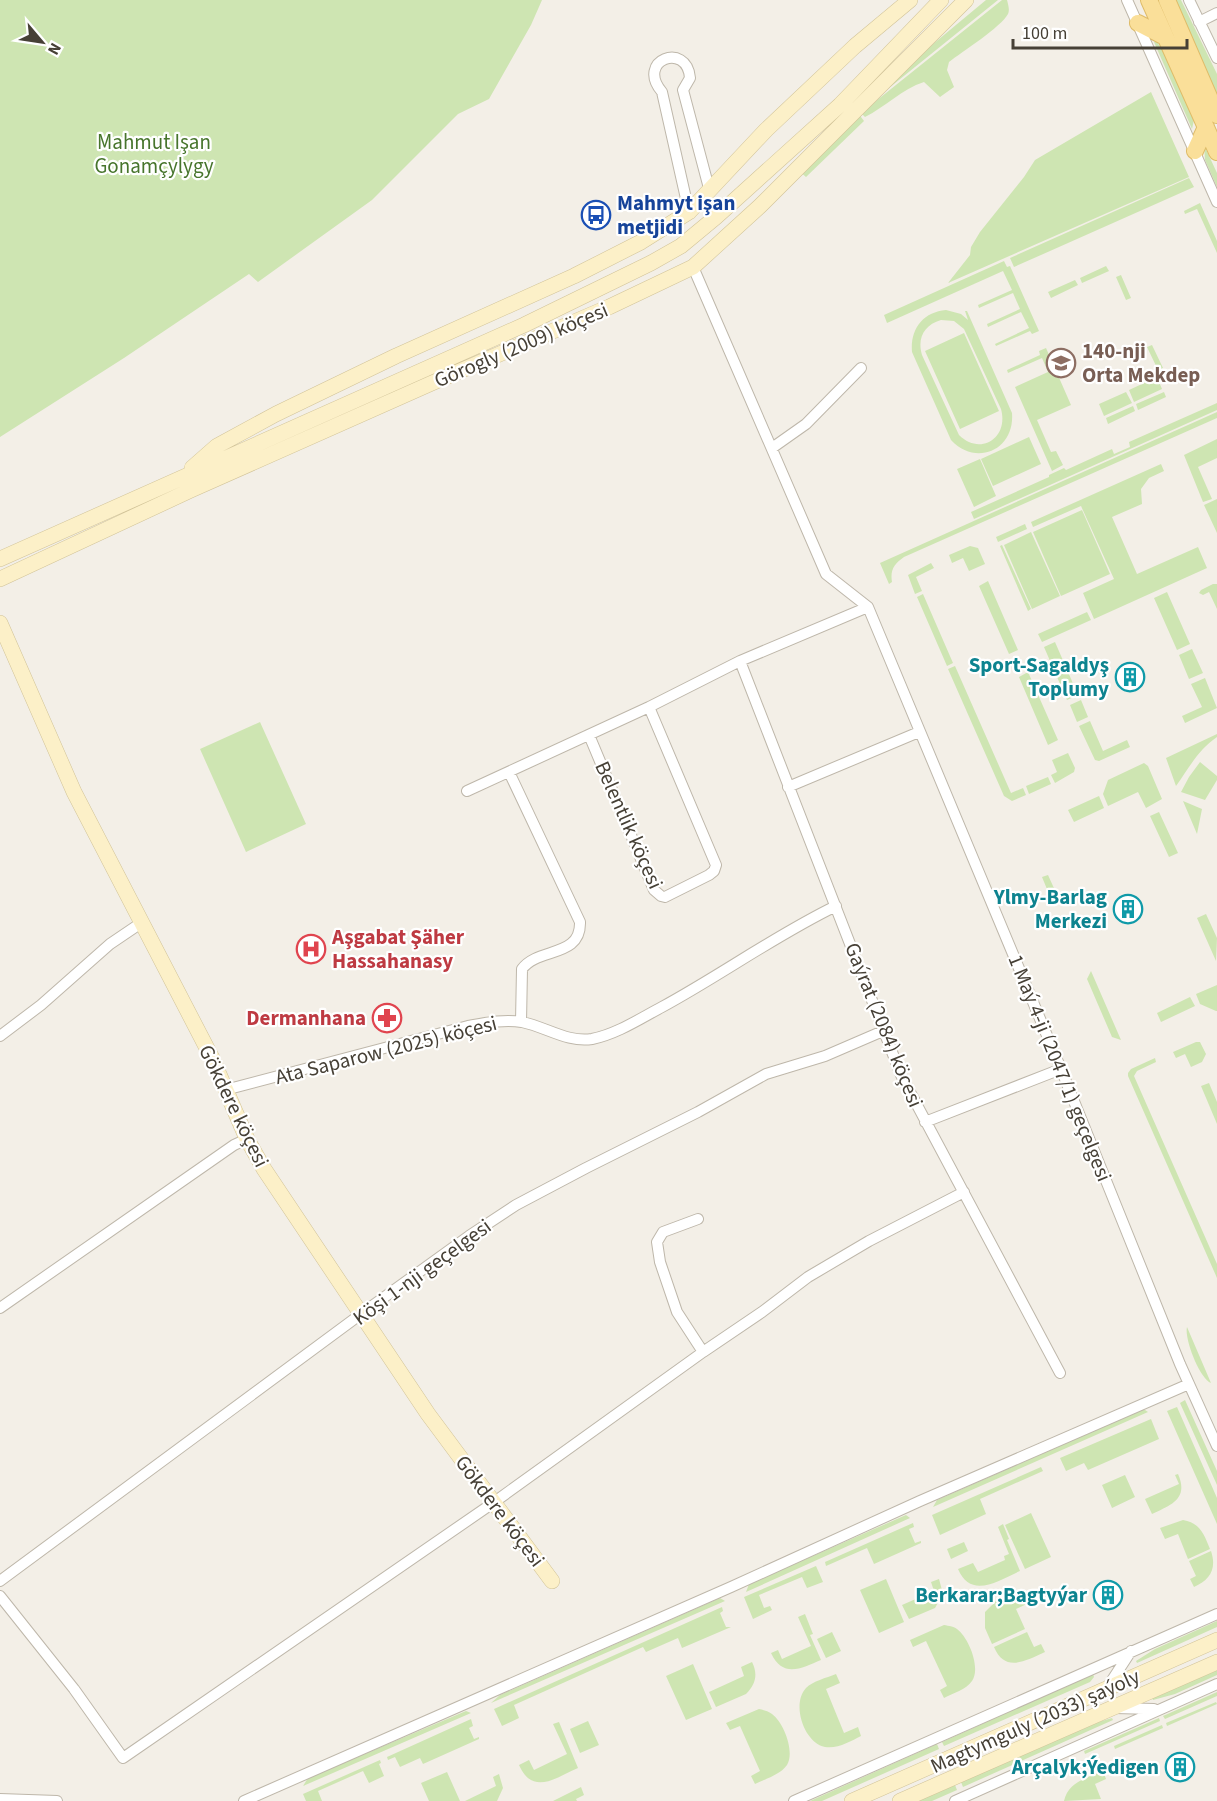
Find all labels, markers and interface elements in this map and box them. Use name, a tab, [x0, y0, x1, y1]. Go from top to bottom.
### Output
north arrow	[12, 12, 72, 72]
scale bar	[1013, 12, 1187, 50]
text: 100 m	[1022, 21, 1067, 46]
text: N	[42, 39, 66, 59]
park label: Mahmut Işan Gonamçylygy	[94, 127, 214, 181]
place label: Mahmyt işan metjidi	[617, 188, 735, 242]
bus stop icon: Mahmyt işan metjidi	[580, 199, 612, 231]
street label: Görogly (2009) köçesi	[429, 295, 613, 395]
place label: 140-nji Orta Mekdep	[1082, 336, 1200, 390]
school or university icon: 140-nji Orta Mekdep	[1045, 347, 1077, 379]
place label: Sport-Sagaldyş Toplumy	[969, 650, 1109, 704]
building icon: Sport-Sagaldyş Toplumy	[1114, 661, 1146, 693]
street label: Belentlik köçesi	[587, 756, 671, 894]
place label: Ylmy-Barlag Merkezi	[993, 882, 1107, 936]
building icon: Ylmy-Barlag Merkezi	[1112, 893, 1144, 925]
place label: Aşgabat Şäher Hassahanasy	[331, 922, 465, 976]
hospital icon: Aşgabat Şäher Hassahanasy	[295, 933, 327, 965]
street label: Gaýrat (2084) köçesi	[837, 938, 931, 1112]
street label: 1 Maý 4-ji (2047/1) geçelgesi	[1001, 950, 1119, 1186]
pharmacy icon: Dermanhana	[371, 1002, 403, 1034]
place label: Dermanhana	[246, 1003, 366, 1033]
street label: Ata Saparow (2025) köçesi	[272, 1008, 500, 1092]
street label: Gökdere köçesi	[191, 1040, 277, 1172]
street label: Köşi 1-nji geçelgesi	[347, 1211, 497, 1333]
street label: Gökdere köçesi	[448, 1449, 552, 1573]
building icon: Berkarar;Bagtyýar	[1092, 1579, 1124, 1611]
place label: Berkarar;Bagtyýar	[915, 1580, 1088, 1610]
street label: Magtymguly (2033) şaýoly	[925, 1661, 1145, 1781]
building icon: Arçalyk;Ýedigen	[1164, 1751, 1196, 1783]
place label: Arçalyk;Ýedigen	[1011, 1752, 1159, 1782]

